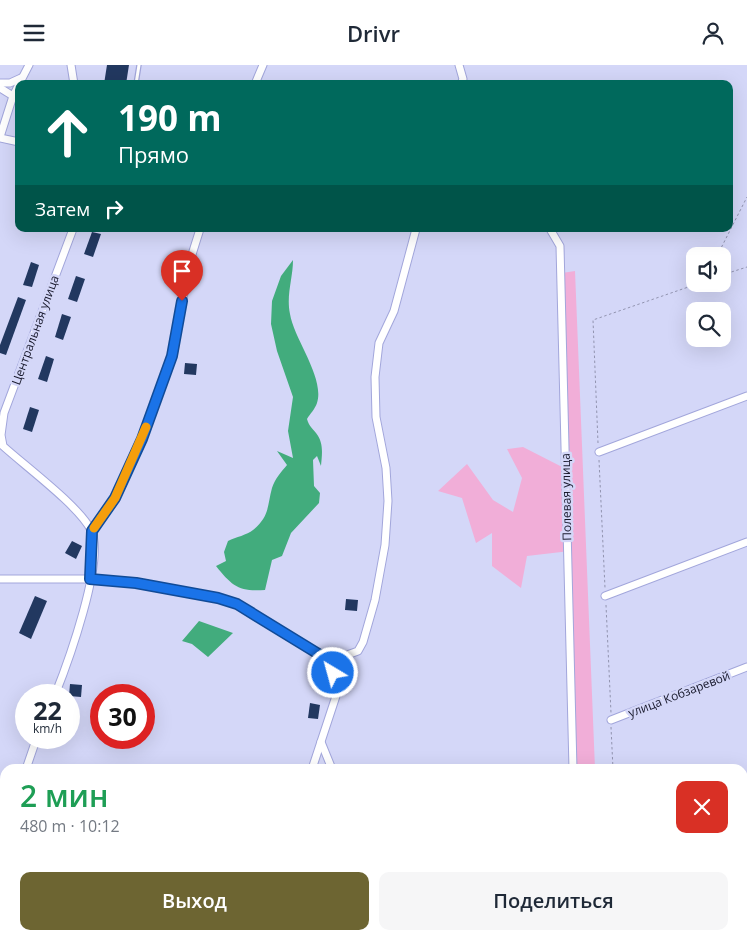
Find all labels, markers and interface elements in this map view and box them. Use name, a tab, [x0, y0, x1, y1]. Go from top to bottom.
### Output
text: Drivr	[347, 18, 400, 48]
icon: menu	[20, 19, 48, 47]
icon: person	[699, 19, 727, 47]
text: 190 m	[118, 94, 222, 141]
icon: ahead	[35, 100, 100, 165]
text: Прямо	[118, 139, 189, 169]
icon: right	[100, 195, 128, 223]
text: Затем	[35, 196, 90, 222]
map controls	[686, 247, 731, 347]
button: sound	[686, 247, 731, 292]
pin	[161, 250, 203, 301]
icon: arrive	[168, 257, 196, 285]
street label: Центральная улица	[7, 273, 63, 387]
button: search	[686, 302, 731, 347]
street label: Полевая улица	[557, 453, 575, 541]
position arrow	[306, 646, 358, 698]
street label: улица Кобзаревой	[626, 667, 732, 721]
speed limit sign: 30	[90, 684, 155, 749]
text: 22	[33, 693, 62, 727]
text: km/h	[33, 720, 62, 737]
text: 2 мин	[20, 775, 108, 816]
button: close	[676, 781, 728, 833]
text: 480 m · 10:12	[20, 815, 120, 837]
button: Выход	[20, 872, 369, 930]
button: Поделиться	[379, 872, 728, 930]

